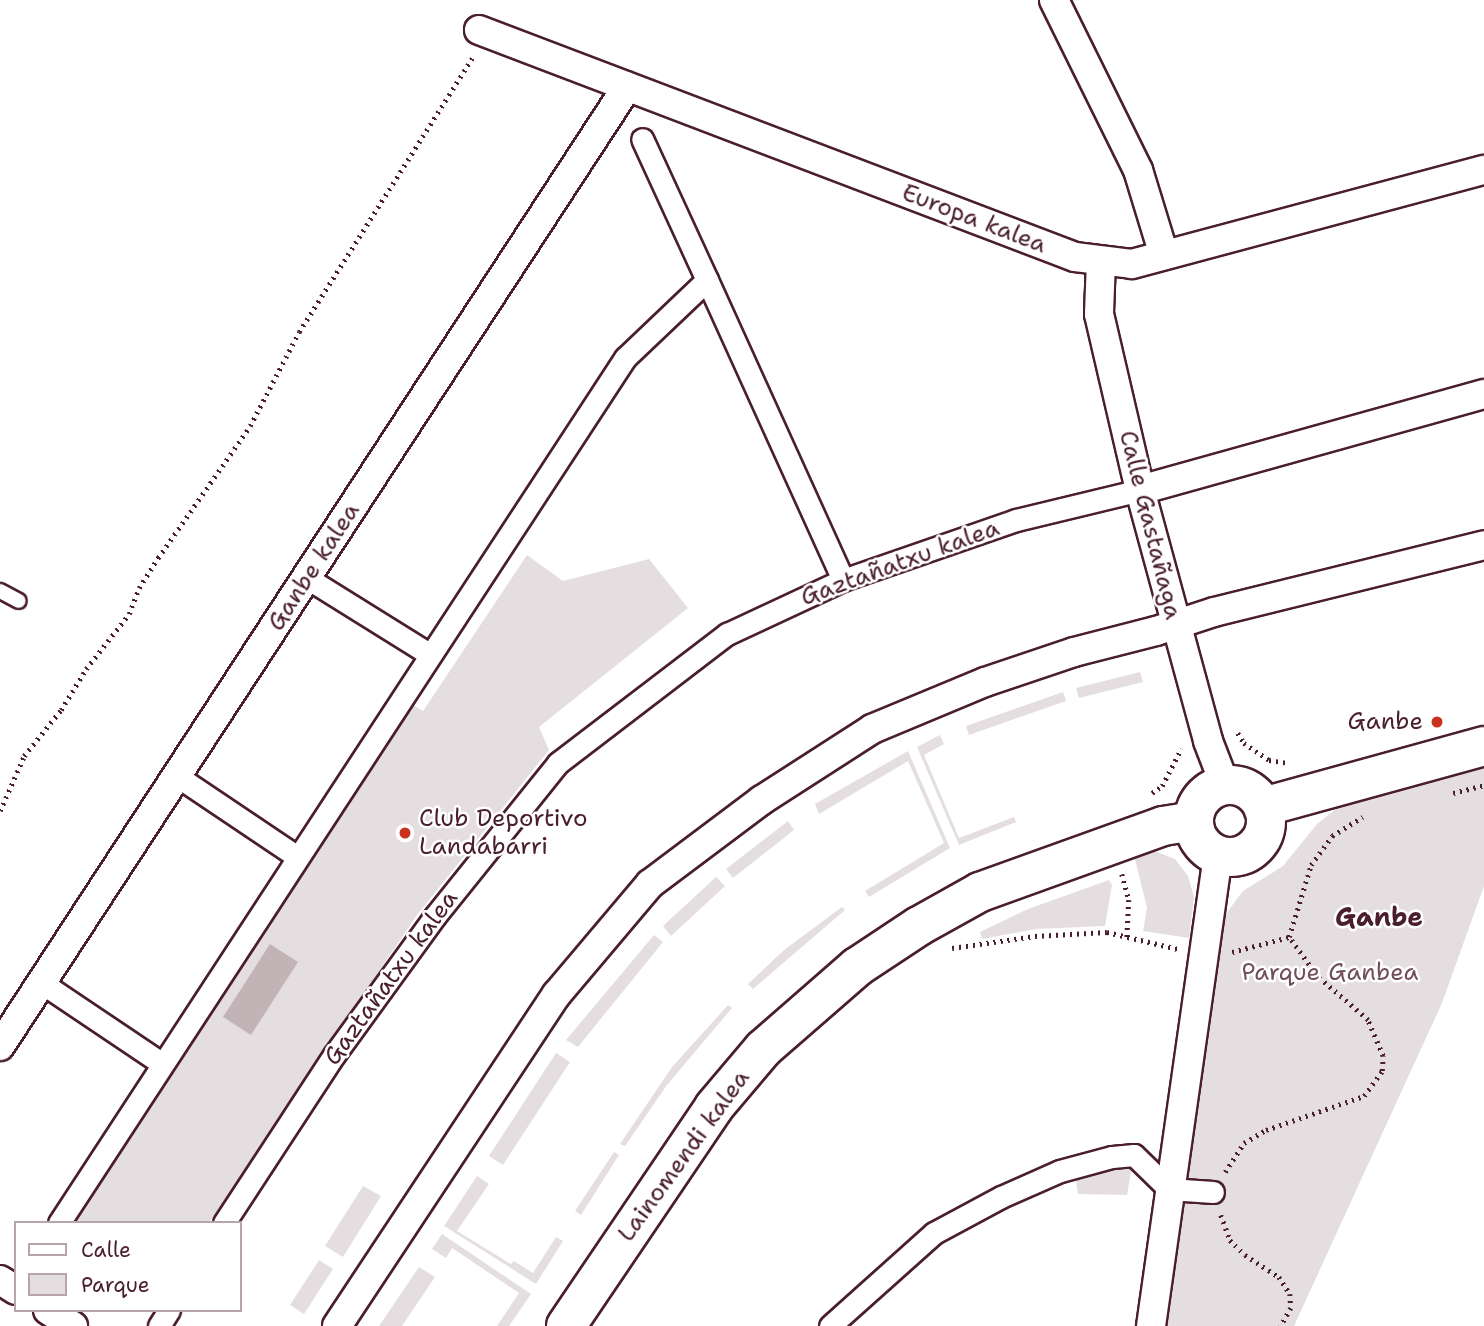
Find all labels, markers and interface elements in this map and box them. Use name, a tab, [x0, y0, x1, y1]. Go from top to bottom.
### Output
street label: Europa kalea	[898, 178, 1050, 260]
street label: Calle Gastañaga	[1113, 428, 1187, 622]
street label: Ganbe kalea	[262, 498, 366, 636]
street label: Gaztañatxu kalea	[797, 514, 1003, 612]
place label: Ganbe	[1348, 708, 1423, 736]
marker: Ganbe	[1429, 714, 1445, 730]
place label: Club Deportivo Landabarri	[419, 805, 588, 861]
marker: Club Deportivo Landabarri	[397, 825, 413, 841]
street label: Gaztañatxu kalea	[318, 885, 464, 1071]
district label: Ganbe	[1335, 901, 1423, 933]
park label: Parque Ganbea	[1242, 959, 1418, 987]
street label: Lainomendi kalea	[612, 1065, 756, 1247]
legend	[14, 1221, 242, 1312]
text: Calle	[81, 1236, 131, 1264]
text: Parque	[81, 1271, 150, 1299]

